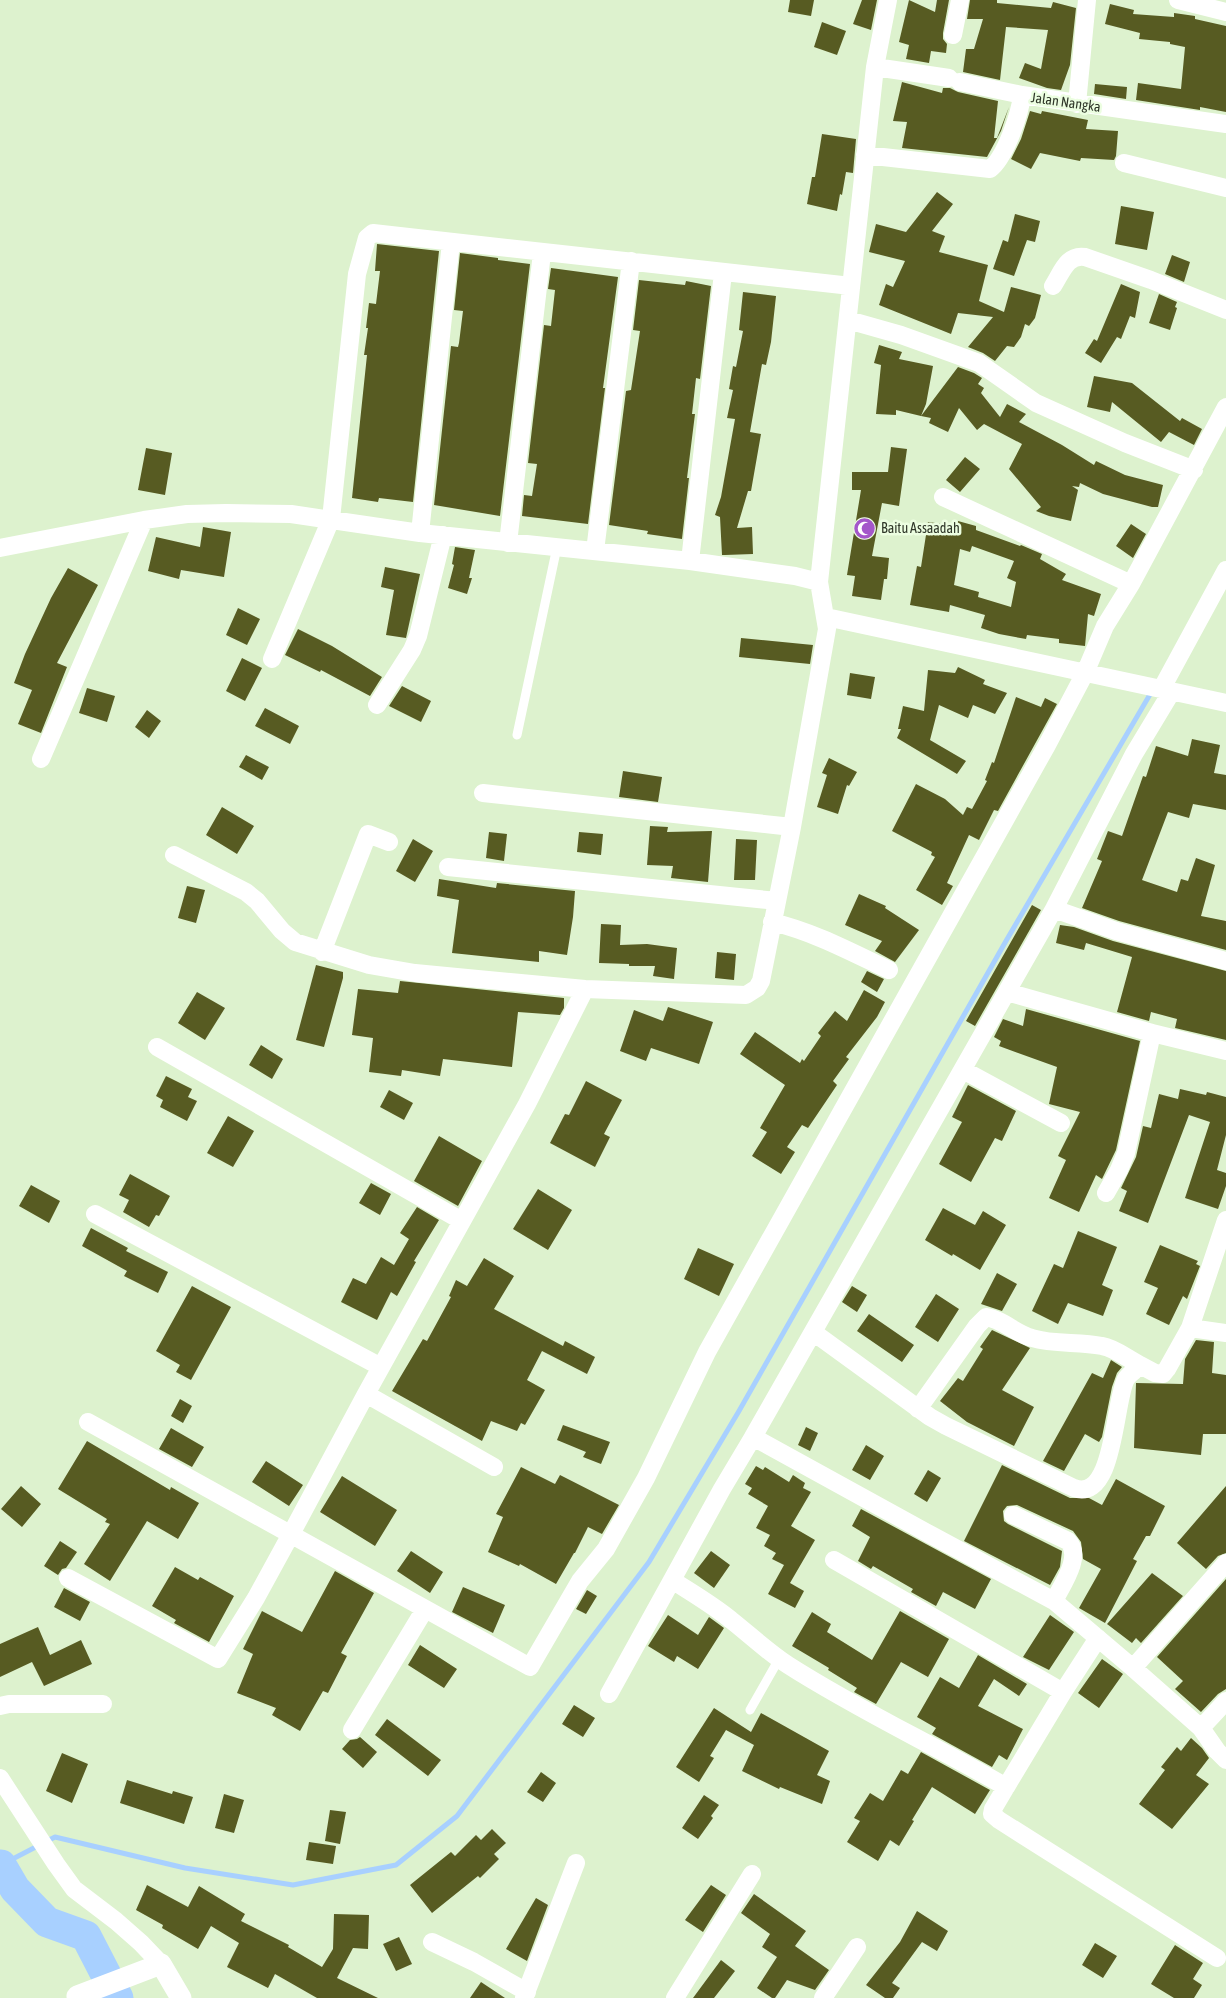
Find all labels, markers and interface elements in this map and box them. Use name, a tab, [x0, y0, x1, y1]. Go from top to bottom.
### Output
street label: Jalan Nangka	[1030, 89, 1102, 115]
mosque icon: Baitu Assaadah	[853, 516, 877, 540]
place label: Baitu Assaadah	[881, 520, 960, 536]

